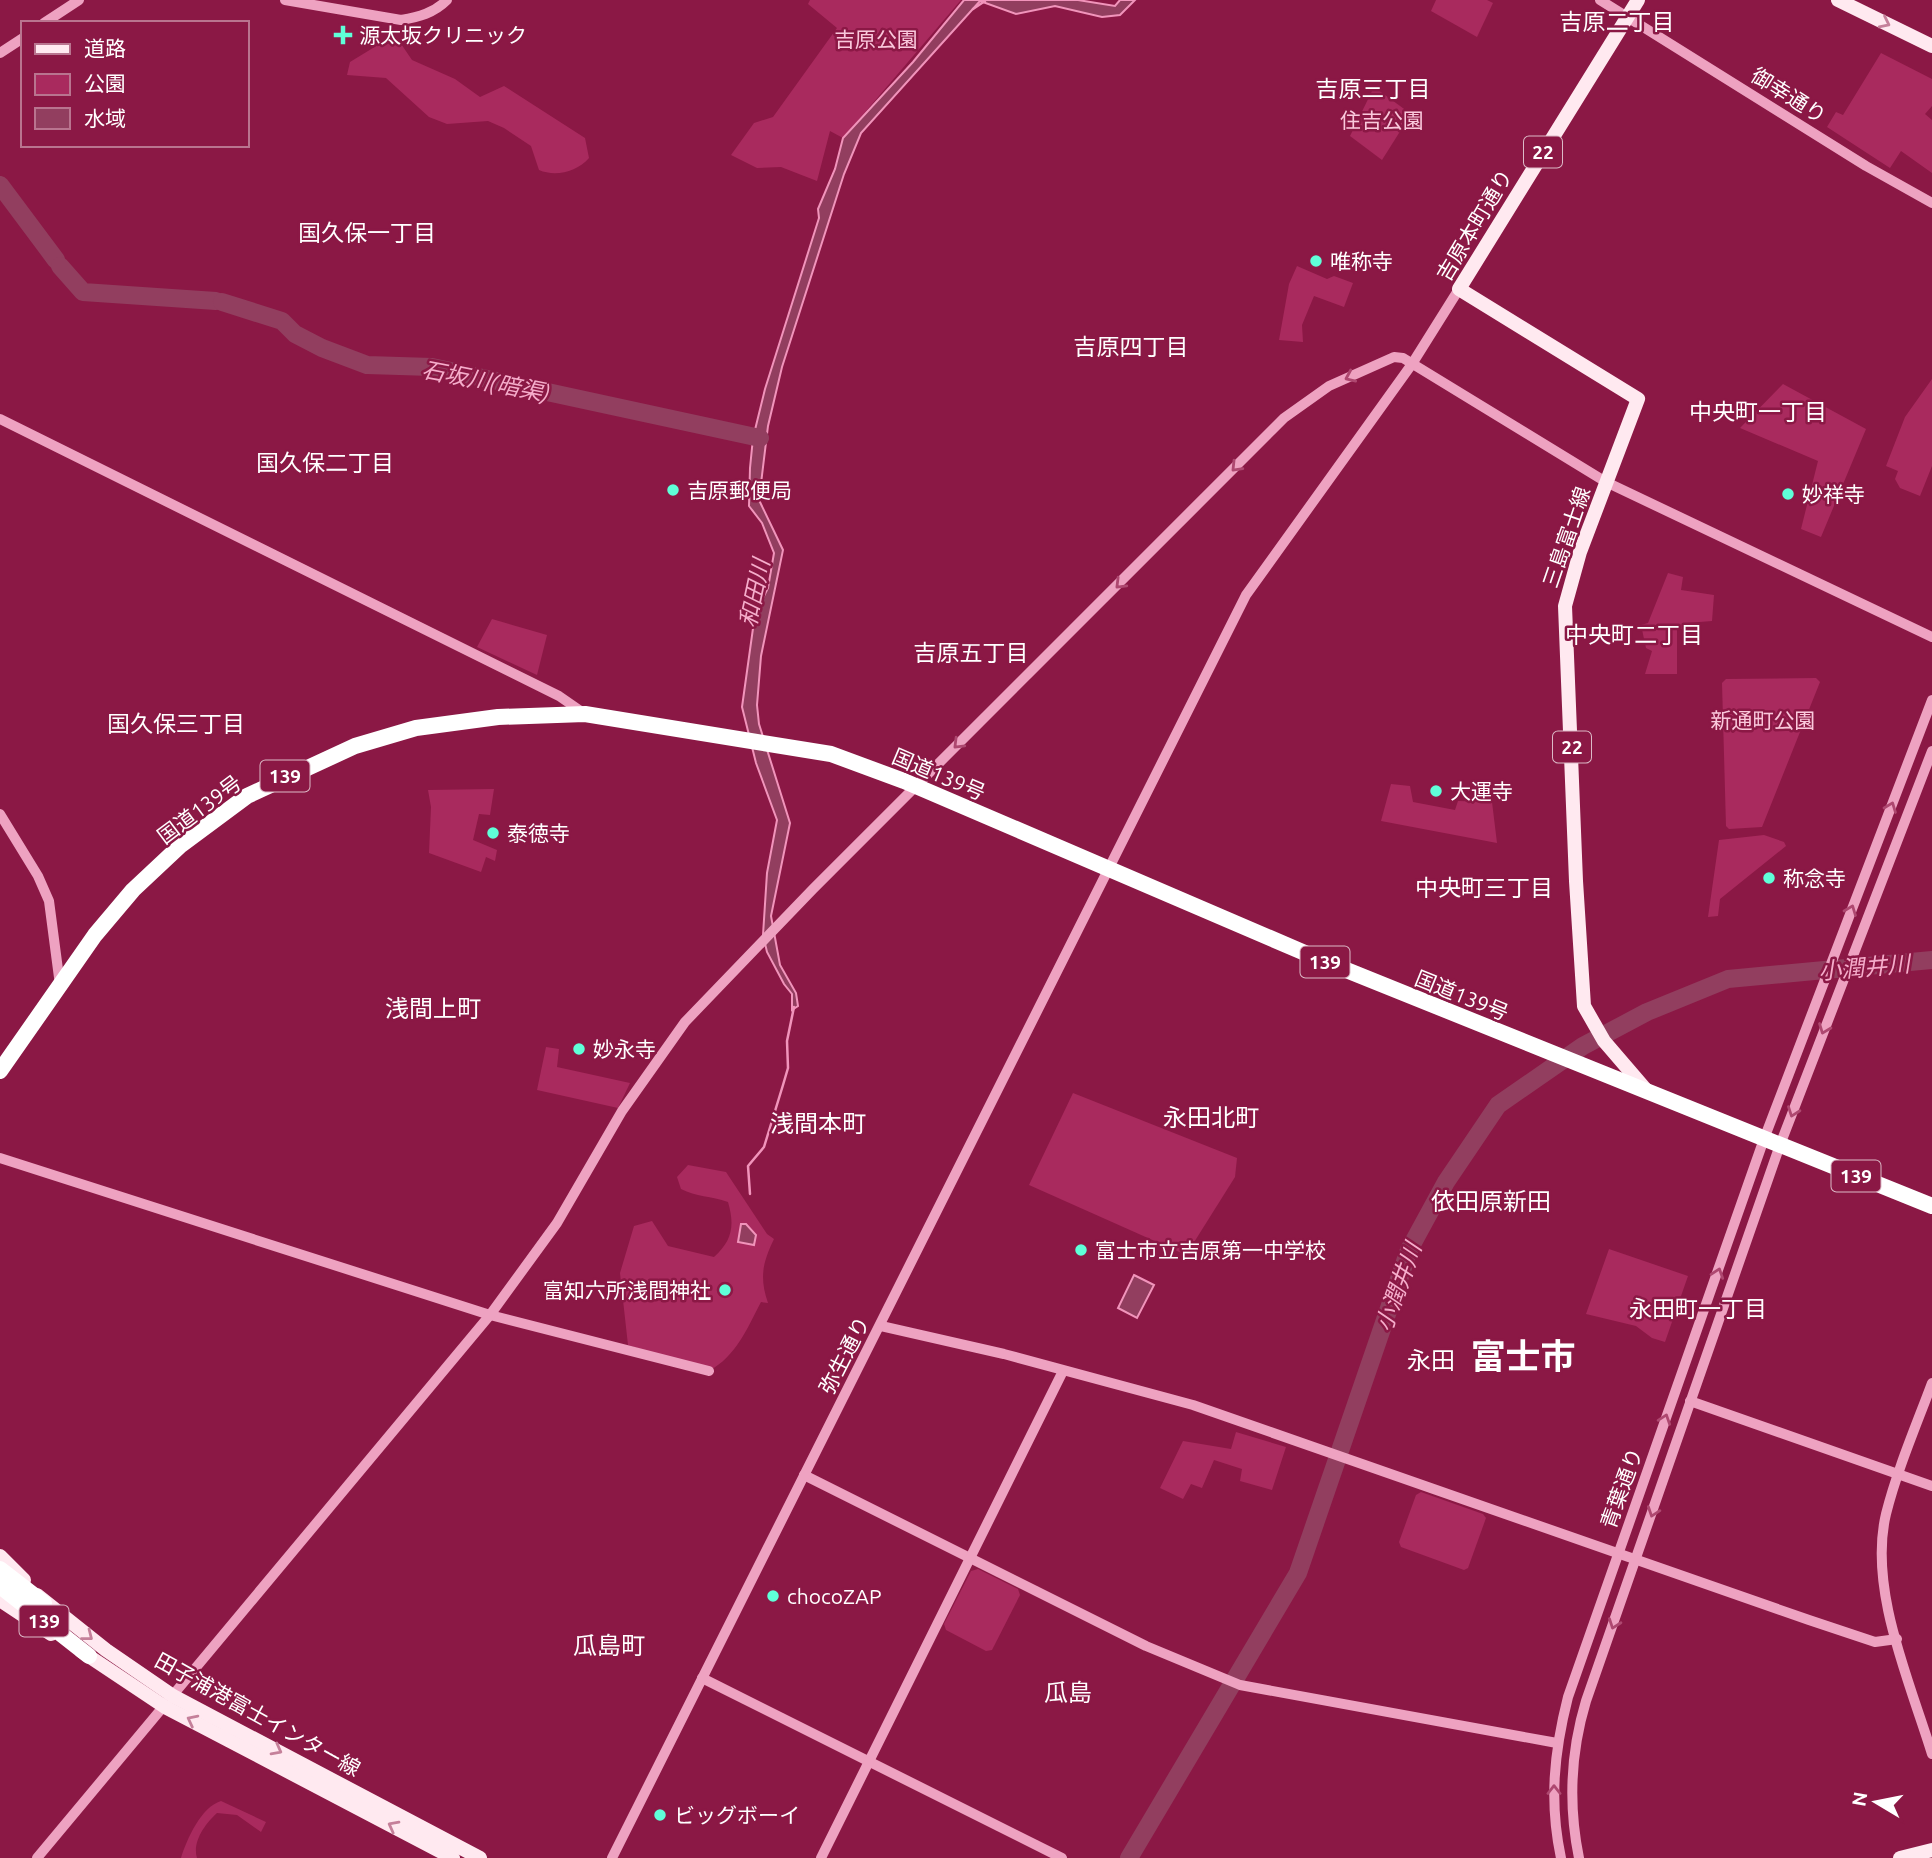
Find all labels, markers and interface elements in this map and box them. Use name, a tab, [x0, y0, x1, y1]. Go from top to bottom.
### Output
district label: 吉原二丁目	[1560, 9, 1675, 34]
one-way arrow	[1878, 15, 1890, 29]
legend	[21, 21, 248, 147]
place label: 源太坂クリニック	[359, 23, 527, 47]
marker: 源太坂クリニック	[333, 25, 353, 45]
park label: 吉原公園	[834, 27, 918, 51]
text: 道路	[84, 36, 126, 60]
street label: 御幸通り	[1747, 63, 1831, 127]
text: 公園	[84, 71, 126, 95]
district label: 吉原三丁目	[1316, 76, 1431, 101]
text: 水域	[84, 106, 126, 130]
park label: 住吉公園	[1340, 108, 1424, 132]
road number: 22	[1524, 136, 1562, 168]
street label: 吉原本町通り	[1431, 165, 1517, 285]
district label: 国久保一丁目	[298, 220, 436, 245]
place label: 唯称寺	[1330, 249, 1393, 273]
marker: 唯称寺	[1308, 253, 1324, 269]
district label: 吉原四丁目	[1074, 334, 1189, 359]
water label: 石坂川(暗渠)	[420, 356, 552, 407]
one-way arrow	[1345, 369, 1357, 383]
district label: 中央町一丁目	[1689, 399, 1827, 424]
district label: 国久保二丁目	[256, 450, 394, 475]
one-way arrow	[1232, 459, 1244, 471]
place label: 吉原郵便局	[687, 478, 792, 502]
marker: 吉原郵便局	[665, 482, 681, 498]
place label: 妙祥寺	[1802, 482, 1865, 506]
street label: 三島富士線	[1538, 483, 1594, 591]
marker: 妙祥寺	[1780, 486, 1796, 502]
water label: 和田川	[735, 554, 774, 629]
one-way arrow	[1116, 576, 1128, 588]
district label: 中央町二丁目	[1565, 622, 1703, 647]
district label: 吉原五丁目	[914, 640, 1029, 665]
park label: 新通町公園	[1711, 708, 1816, 732]
district label: 国久保三丁目	[107, 711, 245, 736]
road number: 22	[1553, 732, 1591, 762]
one-way arrow	[954, 736, 967, 749]
street label: 国道139号	[889, 744, 989, 804]
road number: 139	[260, 761, 310, 792]
street label: 国道139号	[152, 770, 246, 848]
place label: 大運寺	[1450, 779, 1513, 803]
marker: 大運寺	[1428, 783, 1444, 799]
one-way arrow	[1883, 801, 1897, 814]
place label: 泰徳寺	[507, 821, 570, 845]
marker: 泰徳寺	[485, 825, 501, 841]
place label: 称念寺	[1783, 866, 1846, 890]
marker: 称念寺	[1761, 870, 1777, 886]
district label: 中央町三丁目	[1415, 875, 1553, 900]
one-way arrow	[1843, 904, 1857, 916]
road number: 139	[1300, 946, 1350, 978]
water label: 小潤井川	[1817, 950, 1914, 983]
street label: 国道139号	[1412, 965, 1512, 1025]
district label: 浅間上町	[385, 995, 481, 1022]
one-way arrow	[1819, 1023, 1833, 1035]
place label: 妙永寺	[593, 1037, 656, 1061]
marker: 妙永寺	[571, 1041, 587, 1057]
district label: 永田北町	[1163, 1104, 1259, 1131]
one-way arrow	[1787, 1105, 1801, 1117]
district label: 浅間本町	[770, 1110, 866, 1137]
road number: 139	[1832, 1160, 1881, 1192]
district label: 依田原新田	[1431, 1188, 1551, 1215]
water label: 小潤井川	[1371, 1237, 1427, 1335]
place label: 富士市立吉原第一中学校	[1095, 1238, 1326, 1262]
marker: 富士市立吉原第一中学校	[1073, 1242, 1089, 1258]
one-way arrow	[1710, 1267, 1724, 1279]
place label: 富知六所浅間神社	[543, 1278, 711, 1302]
marker: 富知六所浅間神社	[717, 1282, 733, 1298]
district label: 永田町一丁目	[1629, 1296, 1767, 1321]
street label: 弥生通り	[814, 1312, 874, 1398]
district label: 富士市	[1470, 1336, 1576, 1376]
district label: 永田	[1407, 1347, 1455, 1374]
one-way arrow	[1657, 1414, 1671, 1426]
street label: 青葉通り	[1595, 1444, 1647, 1532]
one-way arrow	[1647, 1505, 1661, 1517]
place label: chocoZAP	[787, 1584, 882, 1608]
marker: chocoZAP	[765, 1588, 781, 1604]
road number: 139	[20, 1606, 68, 1637]
one-way arrow	[1608, 1617, 1622, 1629]
one-way arrow	[80, 1628, 92, 1641]
district label: 瓜島町	[573, 1632, 645, 1659]
street label: 田子浦港富士インター線	[151, 1648, 365, 1780]
district label: 瓜島	[1044, 1679, 1092, 1706]
one-way arrow	[187, 1715, 199, 1728]
one-way arrow	[270, 1742, 282, 1756]
north arrow	[1841, 1767, 1911, 1837]
one-way arrow	[1546, 1785, 1561, 1796]
text: N	[1847, 1790, 1871, 1808]
place label: ビッグボーイ	[674, 1803, 800, 1827]
marker: ビッグボーイ	[652, 1807, 668, 1823]
one-way arrow	[388, 1821, 400, 1834]

